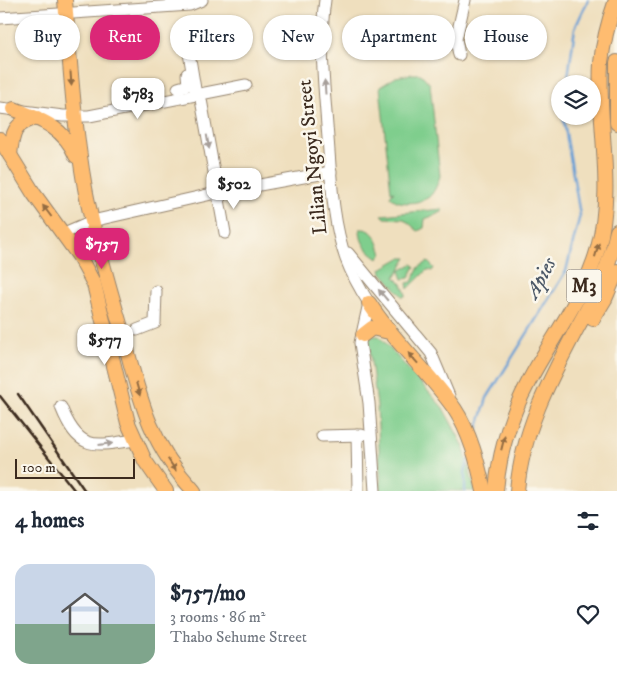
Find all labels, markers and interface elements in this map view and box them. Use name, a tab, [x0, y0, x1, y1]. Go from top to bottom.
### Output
chip: Buy	[15, 15, 80, 60]
chip: Rent	[90, 15, 160, 60]
chip: Filters	[170, 15, 253, 60]
chip: New	[263, 15, 332, 60]
chip: Apartment	[342, 15, 455, 60]
chip: House	[465, 15, 547, 60]
one-way arrow	[67, 71, 75, 87]
map controls	[551, 75, 601, 125]
button: layers	[551, 75, 601, 125]
pin: $783	[108, 78, 168, 120]
street label: Lilian Ngoyi Street	[292, 78, 334, 236]
one-way arrow	[320, 79, 328, 95]
text: $783	[122, 84, 154, 104]
one-way arrow	[204, 134, 212, 150]
pin: $502	[204, 168, 264, 210]
text: $502	[217, 174, 251, 194]
one-way arrow	[42, 205, 53, 218]
pin: $757	[72, 228, 132, 270]
text: $757	[85, 234, 119, 254]
one-way arrow	[594, 243, 602, 258]
water label: Apies	[519, 253, 563, 305]
road number: M3	[566, 270, 602, 302]
one-way arrow	[377, 289, 388, 302]
pin: $577	[75, 324, 135, 366]
text: $577	[88, 330, 122, 350]
one-way arrow	[407, 351, 418, 364]
one-way arrow	[134, 381, 142, 396]
one-way arrow	[500, 435, 508, 450]
one-way arrow	[98, 440, 114, 448]
scale bar	[15, 456, 135, 479]
one-way arrow	[168, 458, 177, 472]
text: 100 m	[22, 459, 56, 477]
icon: filters	[574, 507, 602, 535]
text: 4 homes	[15, 508, 84, 534]
text: $757/mo	[170, 581, 245, 607]
icon: home	[55, 584, 115, 644]
icon: heart	[574, 600, 602, 628]
text: 3 rooms · 86 m²	[170, 607, 265, 627]
text: Thabo Sehume Street	[170, 627, 307, 647]

